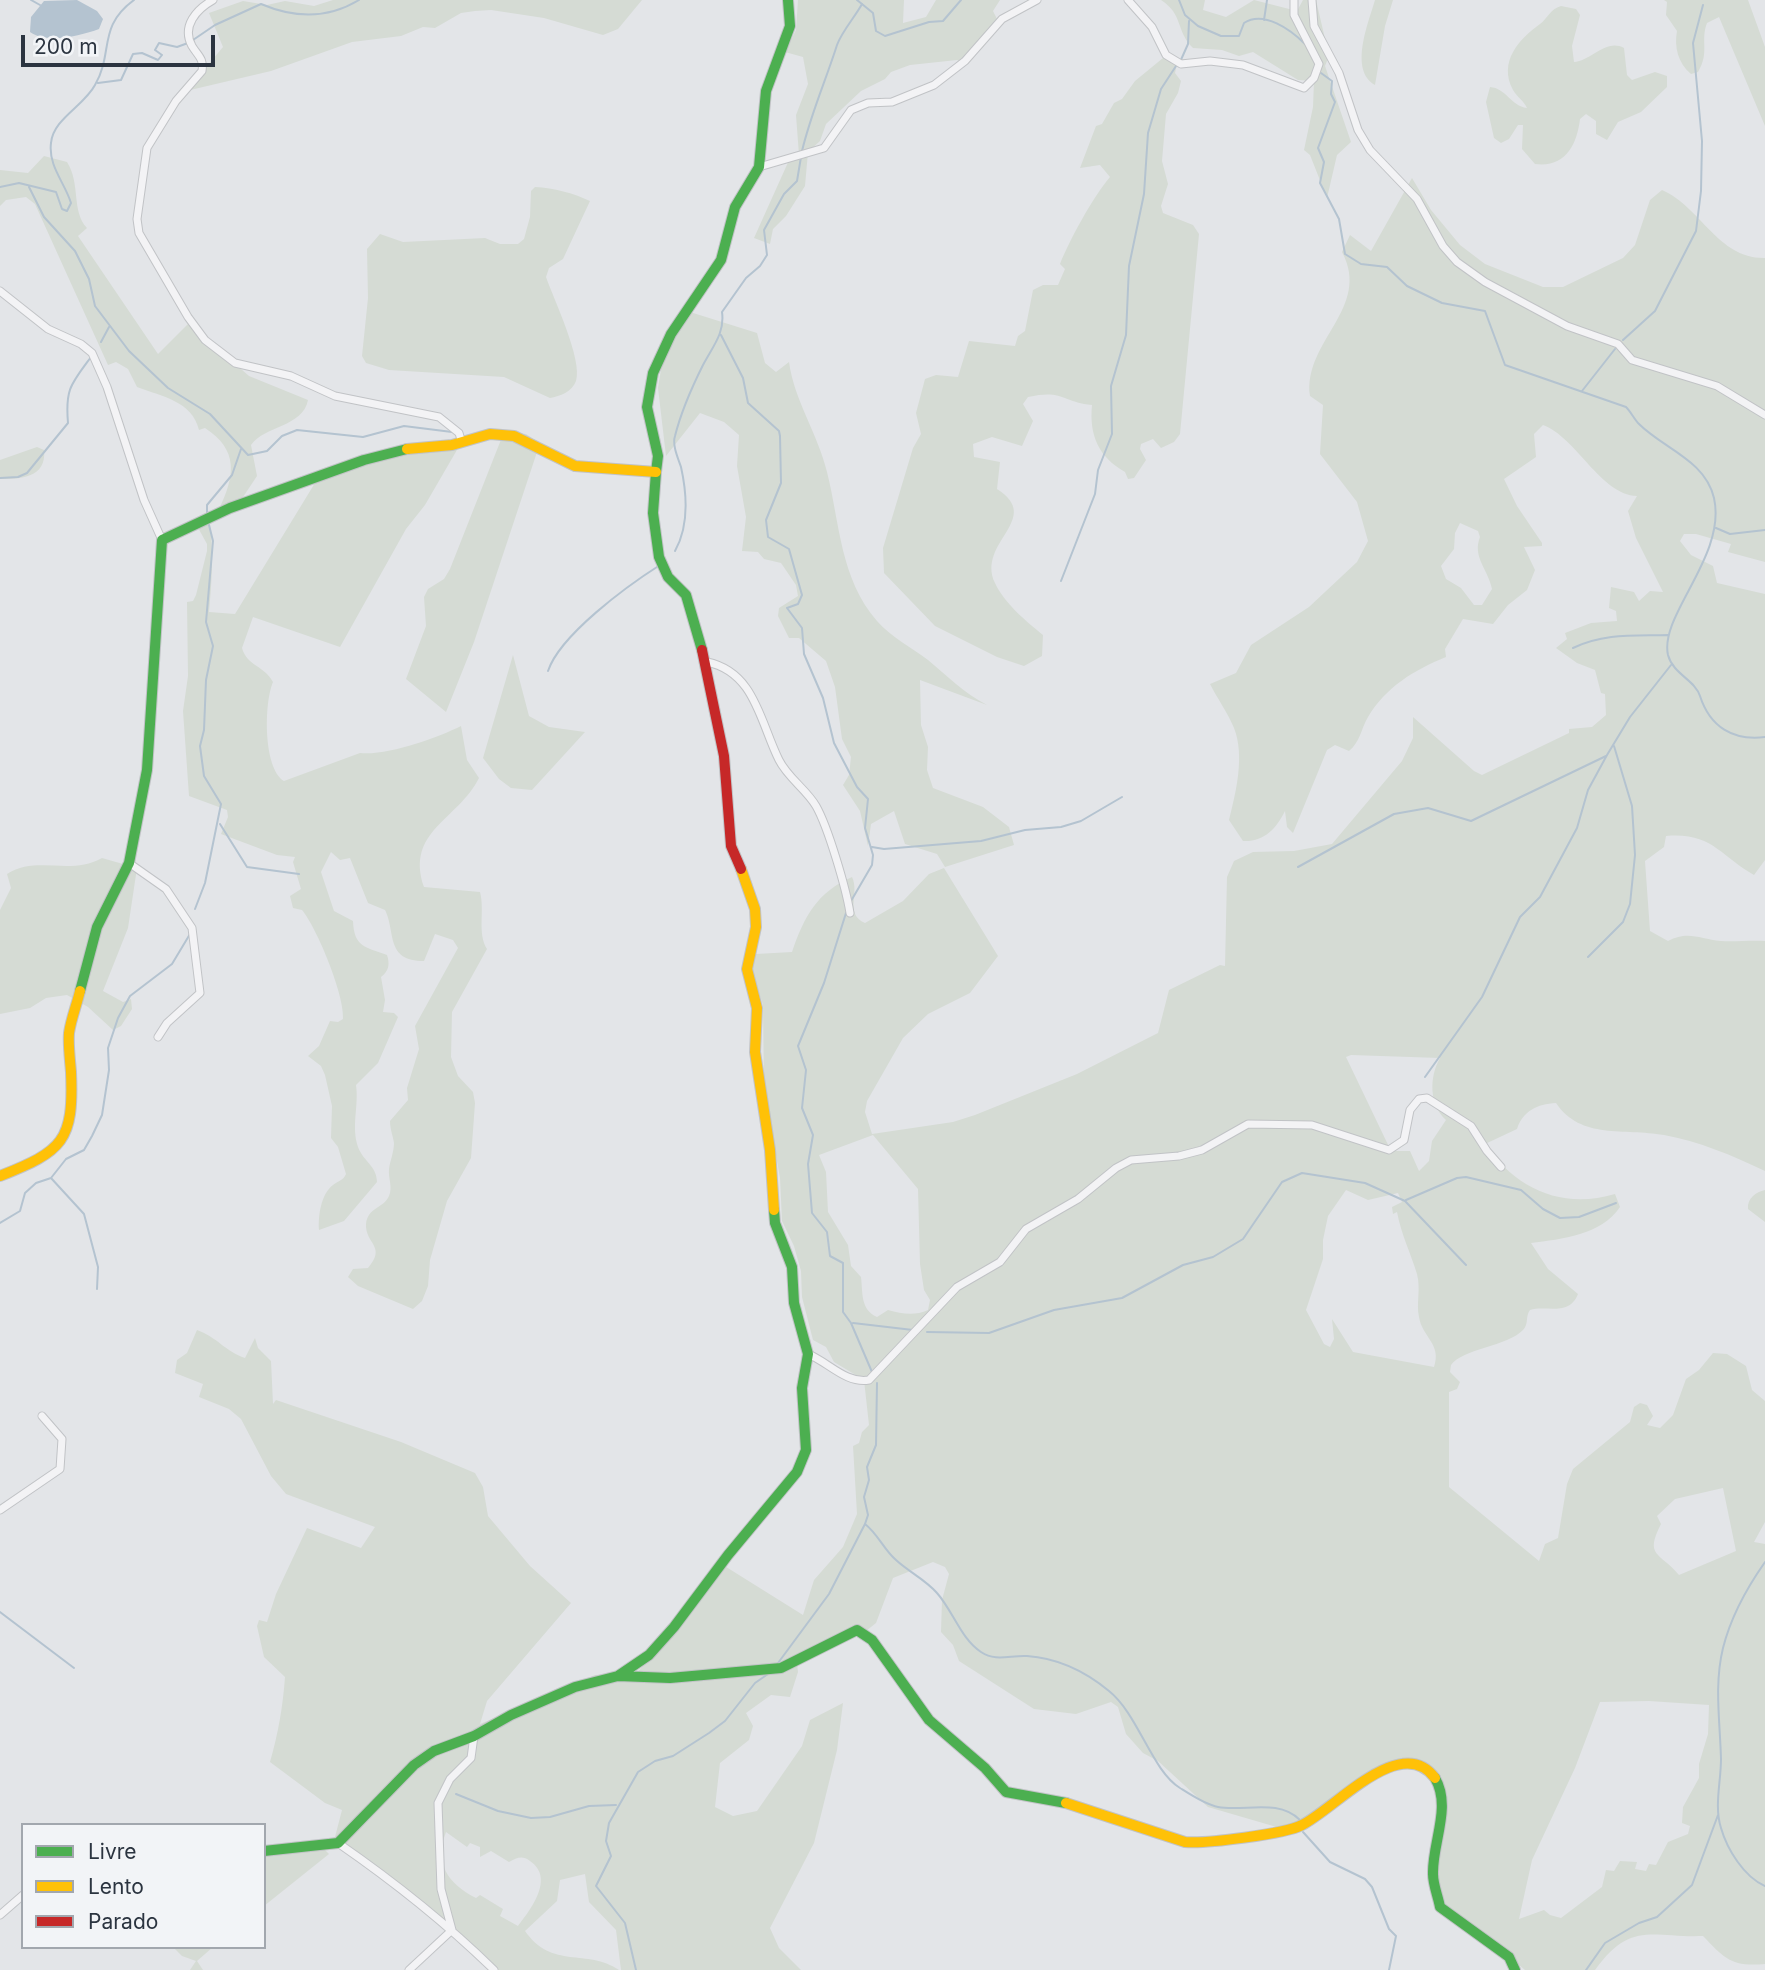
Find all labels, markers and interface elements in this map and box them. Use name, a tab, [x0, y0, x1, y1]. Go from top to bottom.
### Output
scale bar	[24, 21, 219, 65]
text: 200 m	[34, 34, 98, 59]
legend	[21, 1823, 266, 1949]
text: Livre	[88, 1839, 137, 1864]
text: Lento	[88, 1874, 144, 1899]
text: Parado	[88, 1909, 158, 1934]

